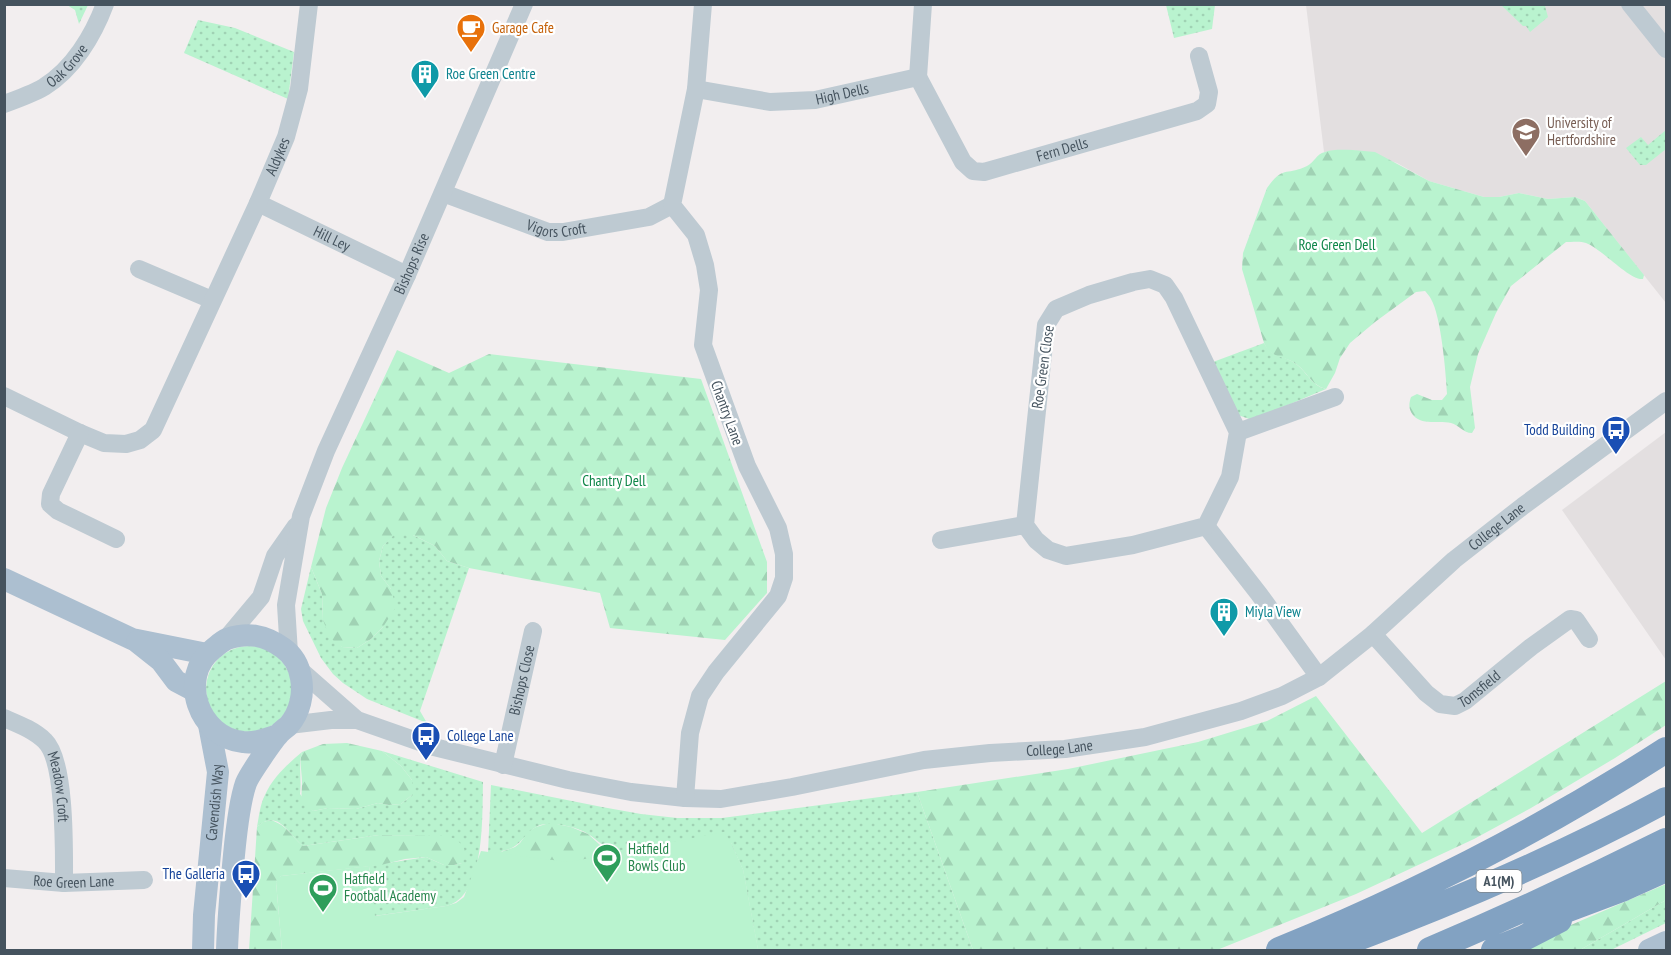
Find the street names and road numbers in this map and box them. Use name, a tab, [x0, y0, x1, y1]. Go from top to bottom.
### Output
street label: Oak Grove	[42, 40, 92, 91]
street label: High Dells	[814, 78, 870, 109]
street label: Fern Dells	[1034, 133, 1090, 165]
street label: Aldykes	[261, 134, 294, 178]
street label: Vigors Croft	[523, 215, 587, 241]
street label: Hill Ley	[311, 221, 354, 255]
street label: Bishops Rise	[389, 230, 433, 297]
street label: Roe Green Close	[1027, 324, 1058, 410]
street label: Chantry Lane	[707, 378, 748, 448]
street label: College Lane	[1464, 498, 1528, 554]
street label: Bishops Close	[504, 643, 539, 717]
street label: Tomsfield	[1455, 666, 1504, 712]
street label: College Lane	[1026, 735, 1094, 760]
street label: Meadow Croft	[44, 748, 73, 823]
street label: Cavendish Way	[201, 762, 227, 842]
street label: Roe Green Lane	[33, 870, 115, 892]
road number: A1(M)	[1476, 870, 1522, 892]

